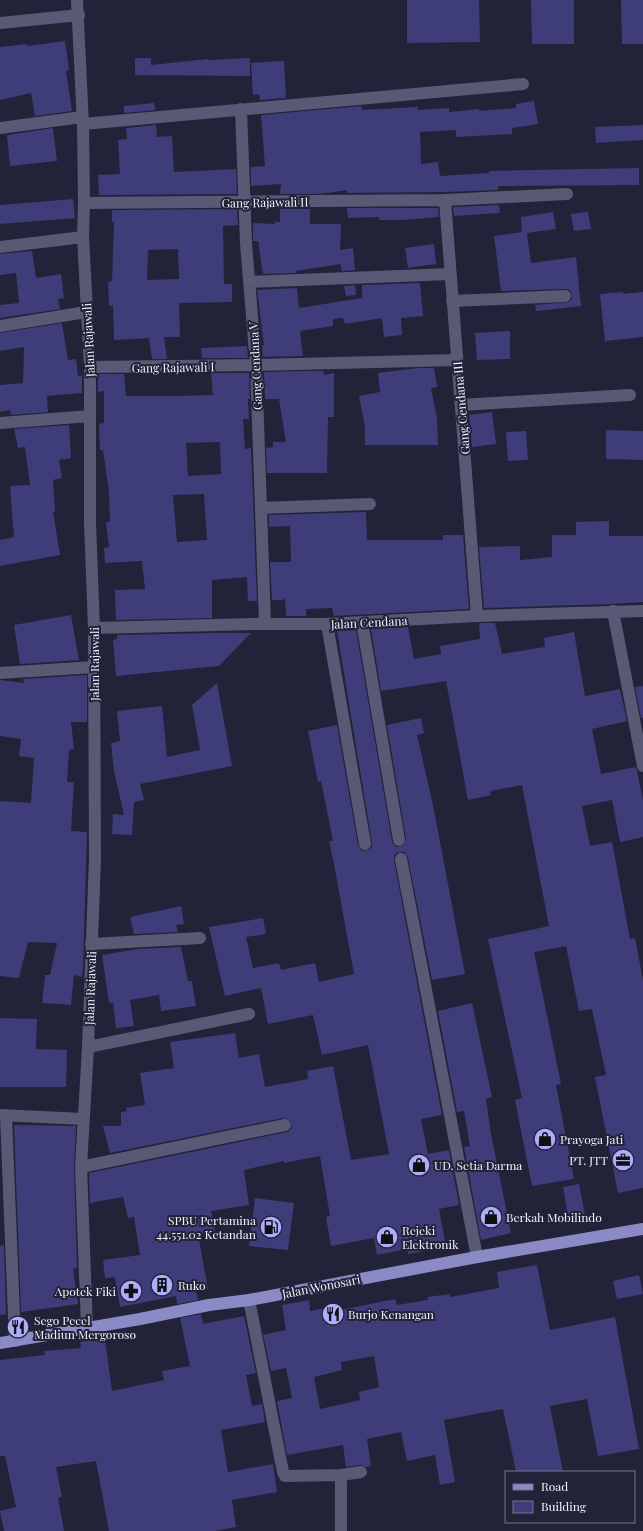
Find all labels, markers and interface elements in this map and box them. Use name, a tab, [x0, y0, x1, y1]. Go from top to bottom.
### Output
street label: Gang Rajawali II	[221, 193, 309, 211]
street label: Jalan Rajawali	[78, 302, 98, 378]
street label: Gang Cendana V	[245, 321, 265, 411]
street label: Gang Rajawali I	[131, 358, 215, 376]
street label: Gang Cendana III	[449, 361, 473, 455]
street label: Jalan Cendana	[329, 612, 408, 632]
street label: Jalan Rajawali	[86, 626, 102, 702]
street label: Jalan Rajawali	[81, 950, 99, 1026]
shop icon: Prayoga Jati	[532, 1126, 558, 1152]
place label: Prayoga Jati	[560, 1131, 624, 1147]
office icon: PT. JTT	[610, 1147, 636, 1173]
shop icon: UD. Setia Darma	[406, 1152, 432, 1178]
place label: PT. JTT	[569, 1152, 609, 1168]
place label: UD. Setia Darma	[434, 1157, 522, 1173]
shop icon: Berkah Mobilindo	[478, 1204, 504, 1230]
place label: Berkah Mobilindo	[506, 1209, 602, 1225]
place label: SPBU Pertamina 44.551.02 Ketandan	[156, 1212, 256, 1242]
fuel station icon: SPBU Pertamina 44.551.02 Ketandan	[258, 1214, 284, 1240]
place label: Rejeki Elektronik	[402, 1222, 459, 1252]
shop icon: Rejeki Elektronik	[374, 1224, 400, 1250]
street label: Jalan Wonosari	[280, 1270, 362, 1302]
building icon: Ruko	[149, 1272, 175, 1298]
place label: Ruko	[178, 1277, 206, 1293]
pharmacy icon: Apotek Fiki	[118, 1278, 144, 1304]
place label: Apotek Fiki	[54, 1283, 116, 1299]
restaurant icon: Burjo Kenangan	[320, 1301, 346, 1327]
place label: Burjo Kenangan	[348, 1306, 434, 1322]
place label: Sego Pecel Madiun Mergoroso	[34, 1312, 136, 1342]
restaurant icon: Sego Pecel Madiun Mergoroso	[5, 1314, 31, 1340]
legend	[505, 1471, 635, 1523]
text: Road	[541, 1478, 568, 1494]
text: Building	[541, 1498, 587, 1514]

